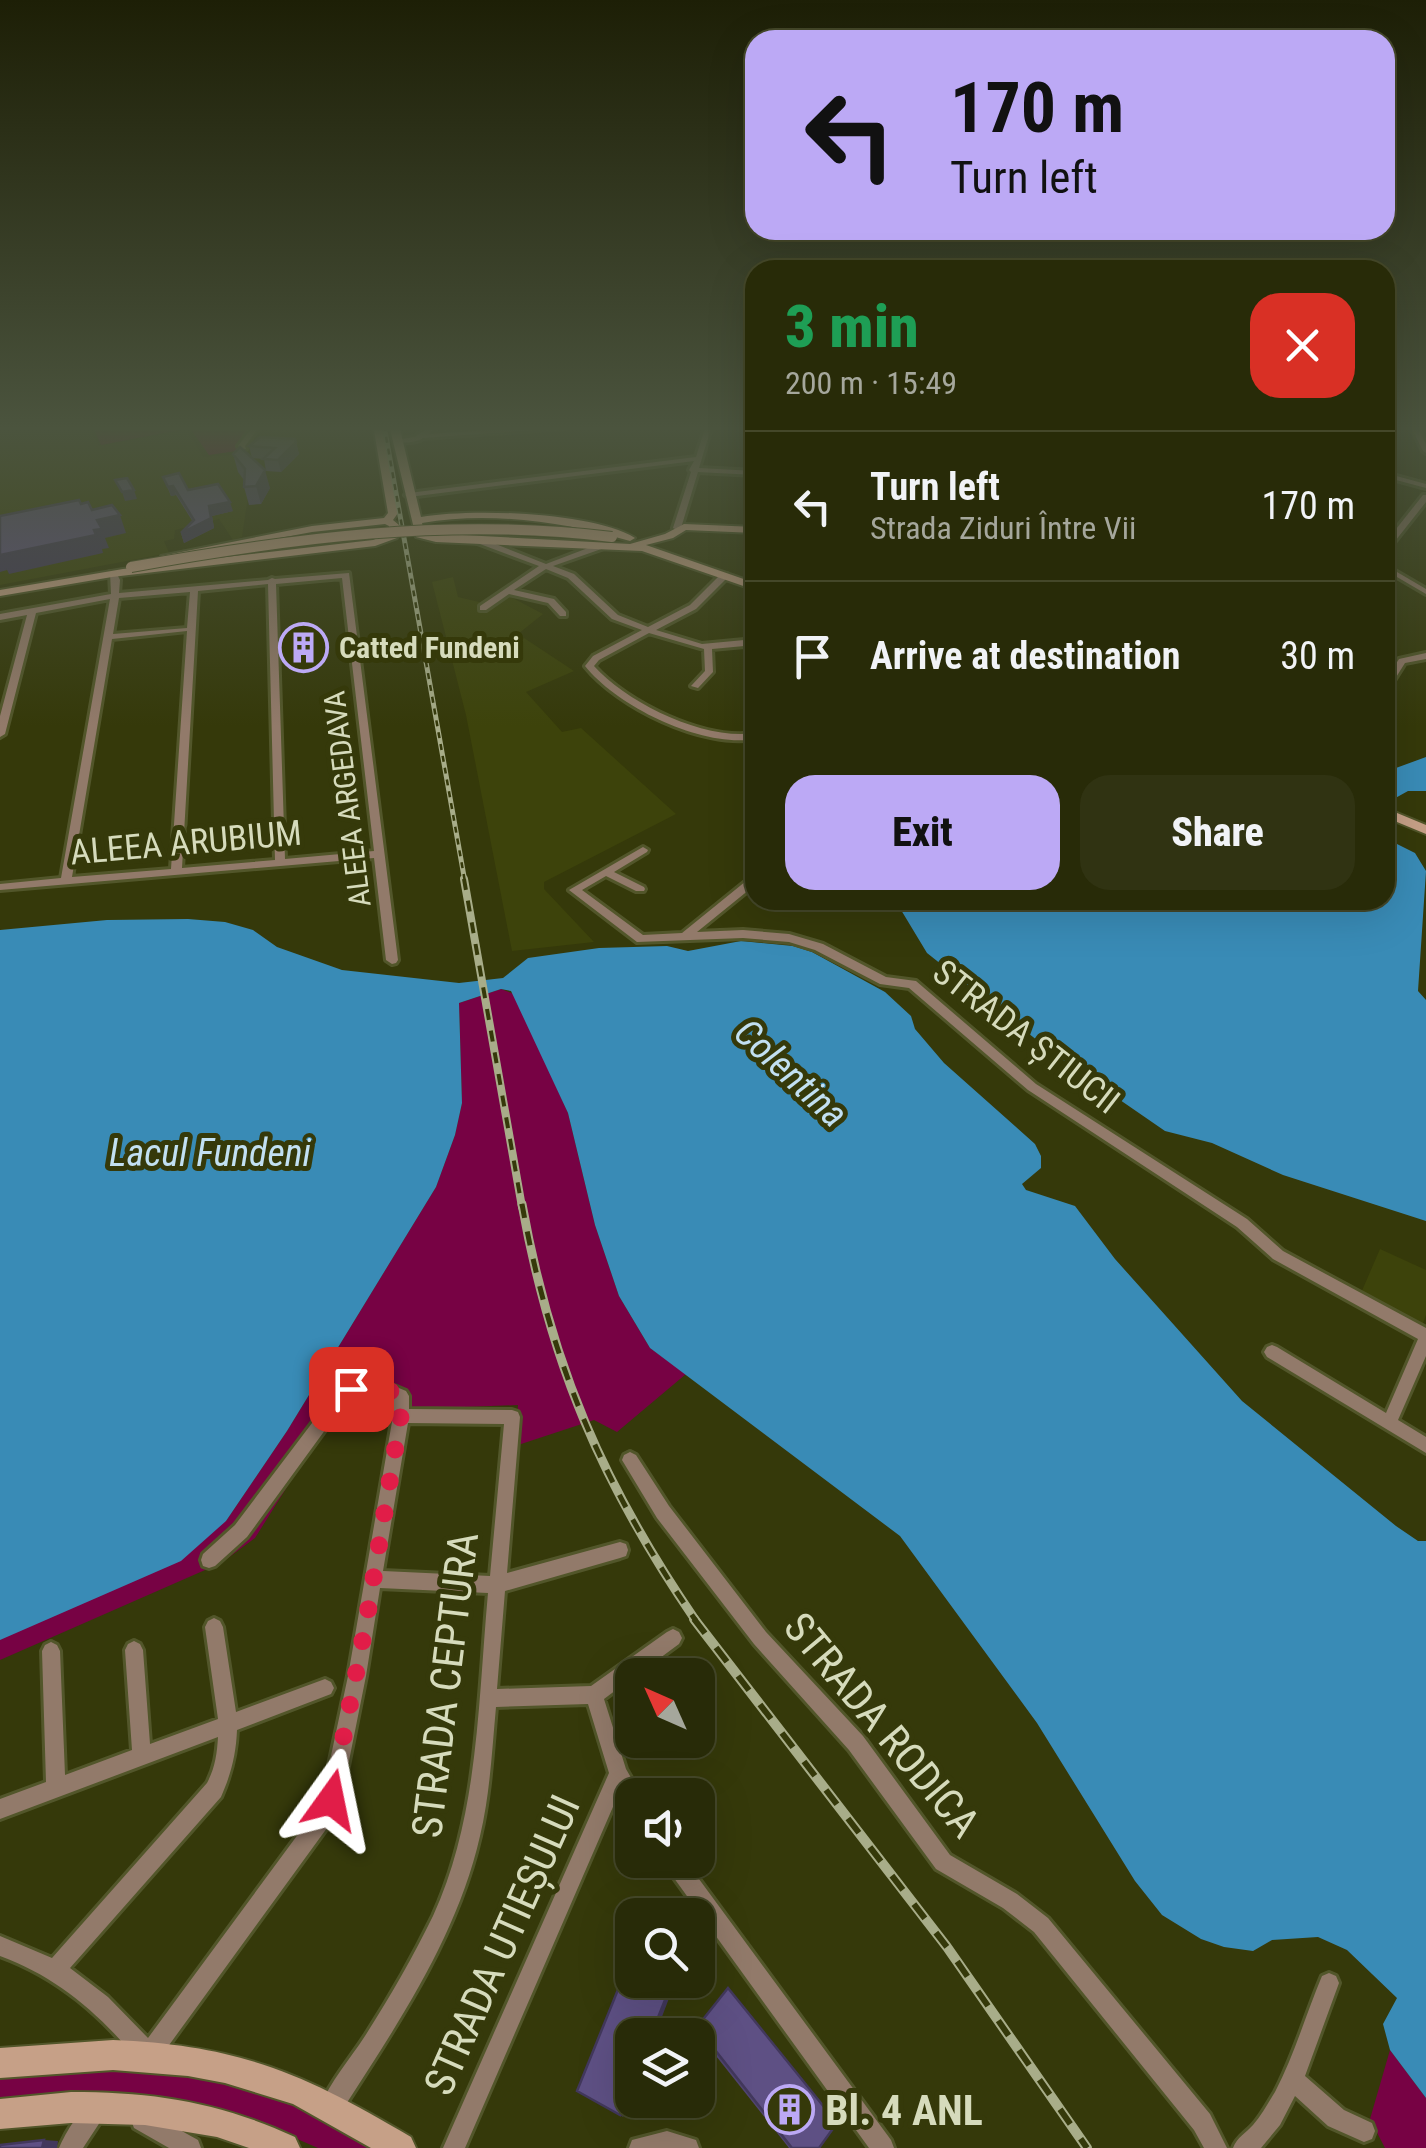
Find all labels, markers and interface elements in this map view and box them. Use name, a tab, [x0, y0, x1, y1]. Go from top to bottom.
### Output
text: 170 m	[950, 67, 1124, 149]
icon: left	[785, 70, 915, 200]
text: Turn left	[950, 151, 1098, 204]
text: 3 min	[785, 291, 919, 362]
button: close	[1250, 293, 1355, 398]
text: 200 m · 15:49	[785, 364, 957, 402]
text: Turn left	[870, 465, 1000, 509]
icon: left	[785, 479, 840, 534]
text: 170 m	[1261, 484, 1355, 528]
text: Strada Ziduri Între Vii	[870, 509, 1136, 547]
building icon: Catted Fundeni	[278, 621, 330, 673]
icon: arrive	[785, 629, 840, 684]
place label: Catted Fundeni	[339, 630, 520, 665]
text: Arrive at destination	[870, 634, 1180, 678]
text: 30 m	[1280, 634, 1355, 678]
street label: ALEEA ARGEDAVA	[316, 689, 378, 909]
button: Exit	[785, 775, 1060, 890]
button: Share	[1080, 775, 1355, 890]
street label: ALEEA ARUBIUM	[69, 812, 303, 874]
street label: STRADA ȘTIUCII	[925, 952, 1127, 1122]
water label: Colentina	[726, 1010, 856, 1136]
water label: Lacul Fundeni	[109, 1131, 312, 1175]
pin	[309, 1347, 394, 1432]
icon: arrive	[324, 1362, 379, 1417]
street label: STRADA CEPTURA	[402, 1529, 488, 1841]
street label: STRADA RODICA	[774, 1603, 990, 1847]
north arrow	[615, 1658, 715, 1758]
map controls	[615, 1658, 715, 2118]
position arrow	[279, 1748, 383, 1852]
button: sound	[615, 1778, 715, 1878]
street label: STRADA UTIEȘULUI	[414, 1788, 591, 2103]
button: search	[615, 1898, 715, 1998]
button: layers	[615, 2018, 715, 2118]
building icon: Bl. 4 ANL	[764, 2084, 816, 2136]
place label: Bl. 4 ANL	[825, 2086, 983, 2135]

